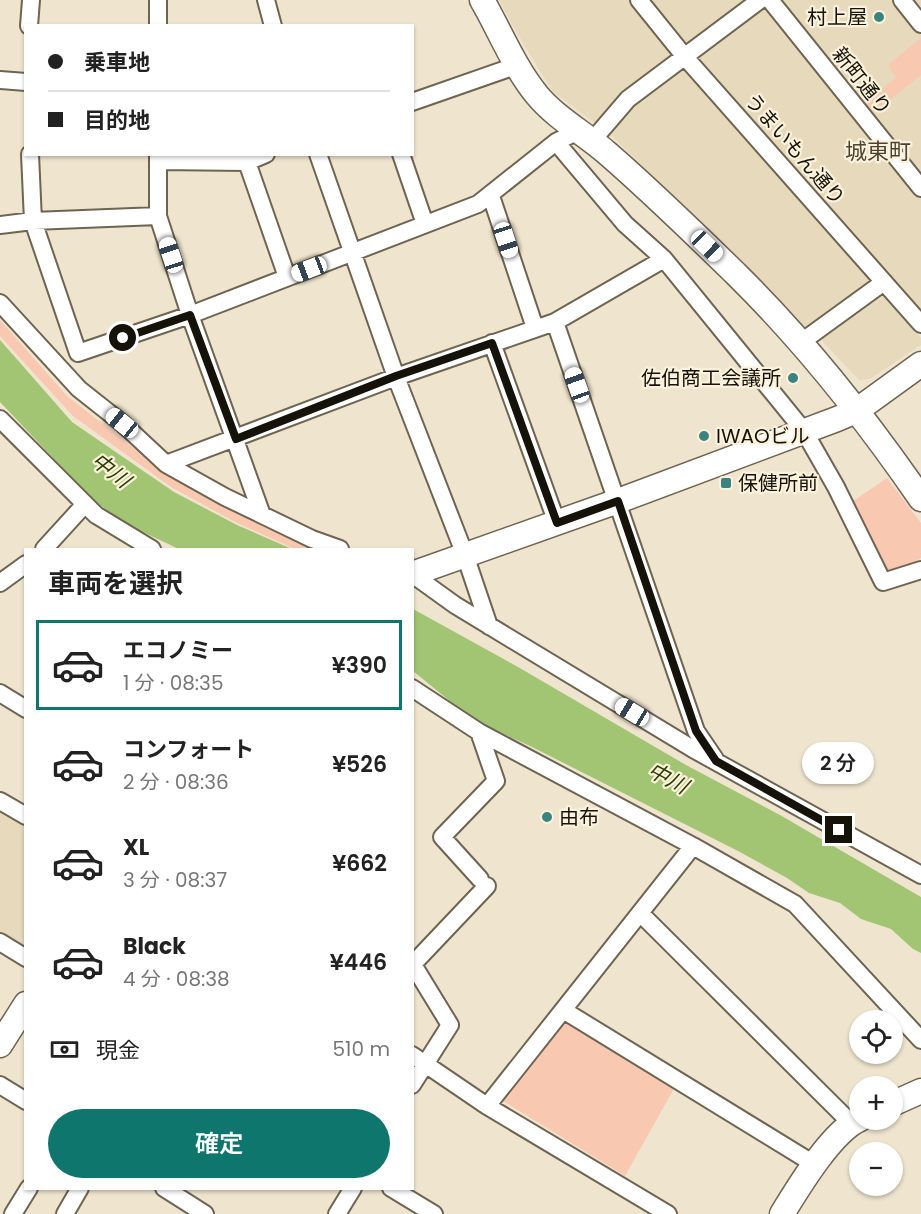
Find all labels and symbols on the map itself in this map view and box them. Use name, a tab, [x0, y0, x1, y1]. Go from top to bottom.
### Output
place label: 村上屋	[807, 3, 867, 31]
marker: 村上屋	[872, 10, 886, 24]
street label: 新町通り	[826, 41, 898, 121]
street label: うまいもん通り	[739, 87, 851, 211]
district label: 城東町	[845, 136, 911, 167]
car	[492, 220, 520, 260]
car	[688, 227, 726, 265]
car	[157, 235, 185, 275]
car	[289, 254, 329, 284]
route start	[109, 324, 136, 351]
place label: 佐伯商工会議所	[641, 364, 781, 392]
car	[562, 365, 592, 405]
marker: 佐伯商工会議所	[786, 371, 800, 385]
car	[102, 405, 142, 441]
place label: IWAOビル	[716, 422, 810, 450]
marker: IWAOビル	[697, 429, 711, 443]
water label: 中川	[86, 446, 138, 496]
place label: 保健所前	[738, 469, 818, 497]
marker: 保健所前	[719, 476, 733, 490]
car	[612, 695, 652, 729]
callout: 2 分	[803, 743, 875, 785]
water label: 中川	[643, 755, 695, 802]
place label: 由布	[559, 803, 599, 831]
marker: 由布	[540, 810, 554, 824]
route end	[825, 816, 852, 843]

